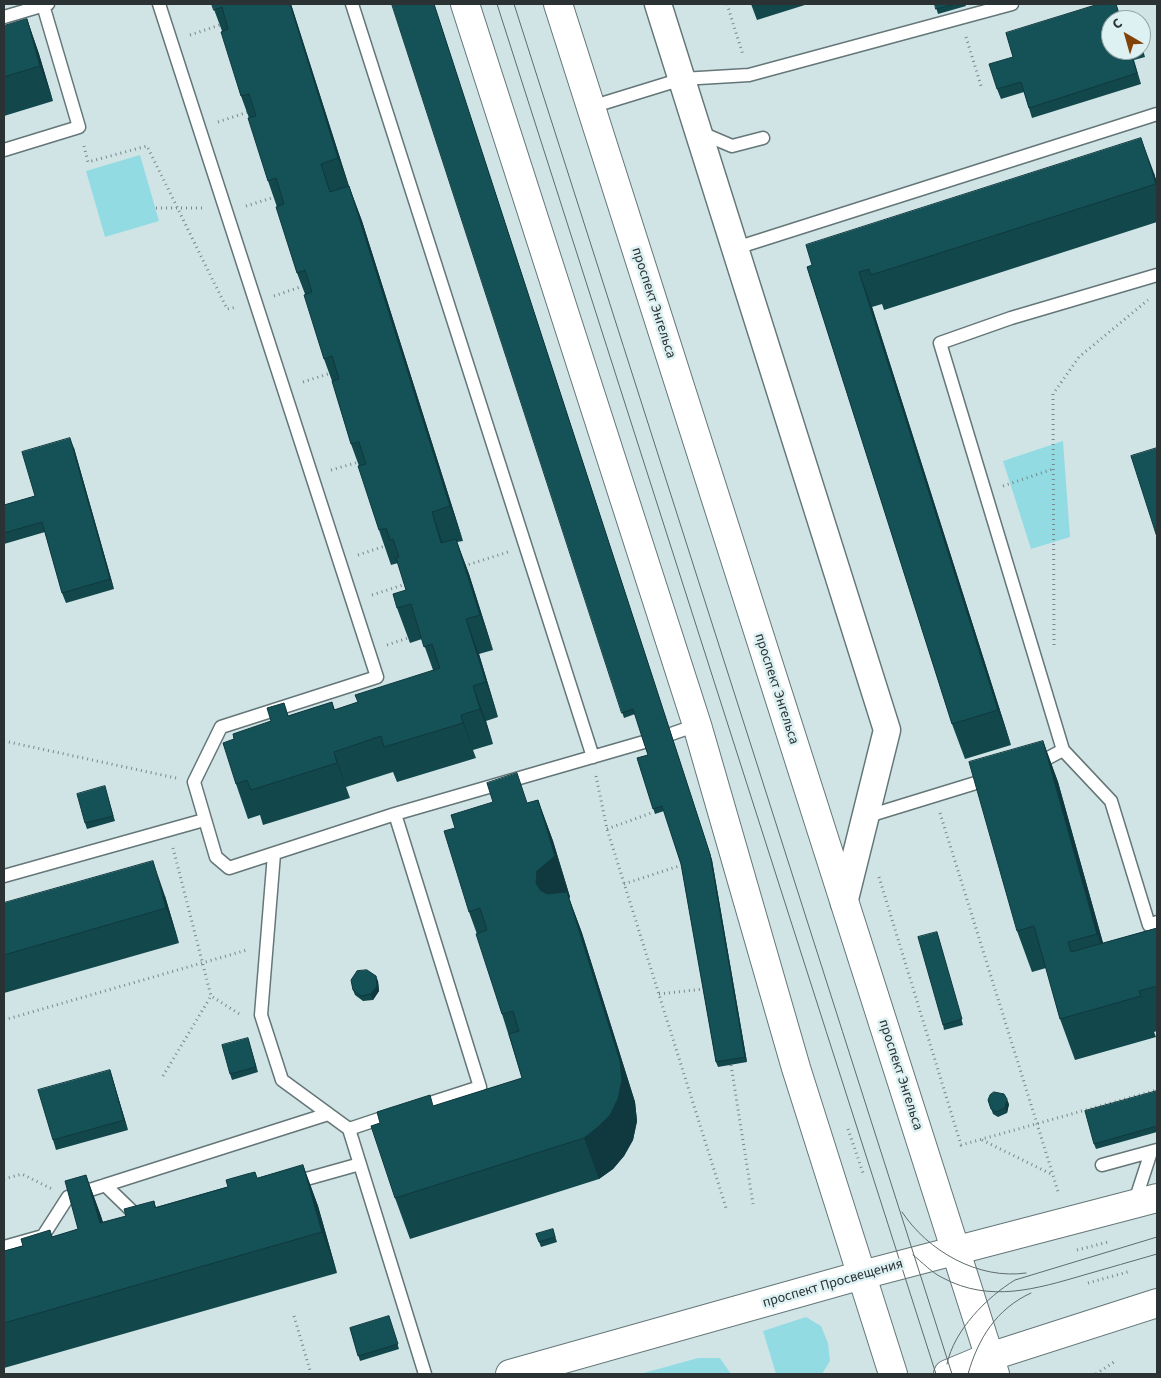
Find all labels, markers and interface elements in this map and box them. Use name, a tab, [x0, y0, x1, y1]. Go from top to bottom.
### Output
north arrow	[1101, 10, 1151, 60]
text: С	[1108, 14, 1127, 34]
street label: проспект Энгельса	[627, 245, 679, 361]
street label: проспект Энгельса	[750, 631, 802, 747]
street label: проспект Энгельса	[874, 1017, 926, 1133]
street label: проспект Просвещения	[761, 1256, 905, 1312]

